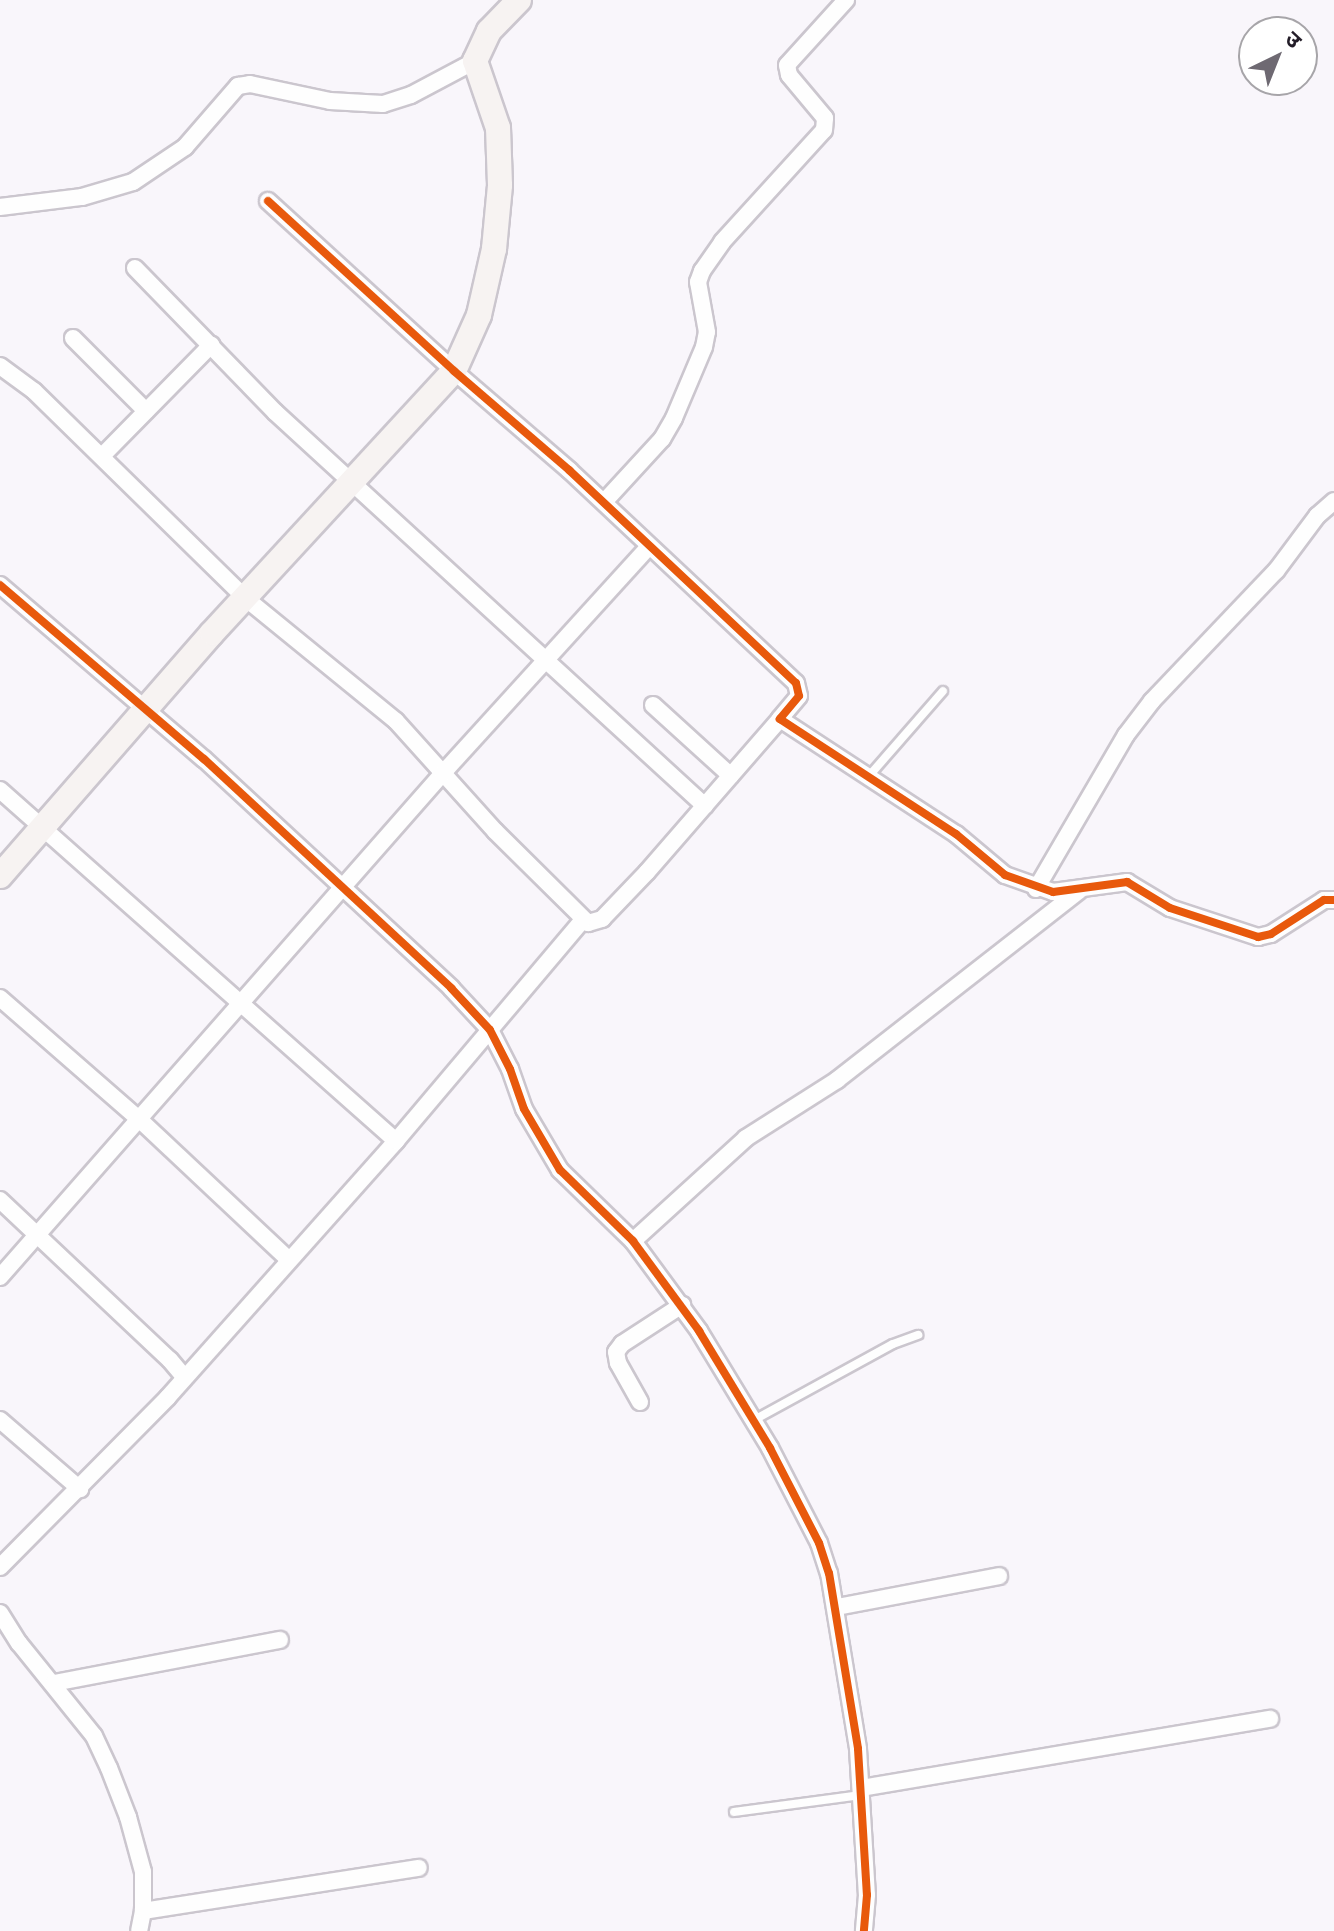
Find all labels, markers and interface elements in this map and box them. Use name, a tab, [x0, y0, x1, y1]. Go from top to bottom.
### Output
north arrow	[1238, 16, 1318, 96]
text: उ	[1280, 26, 1307, 53]

